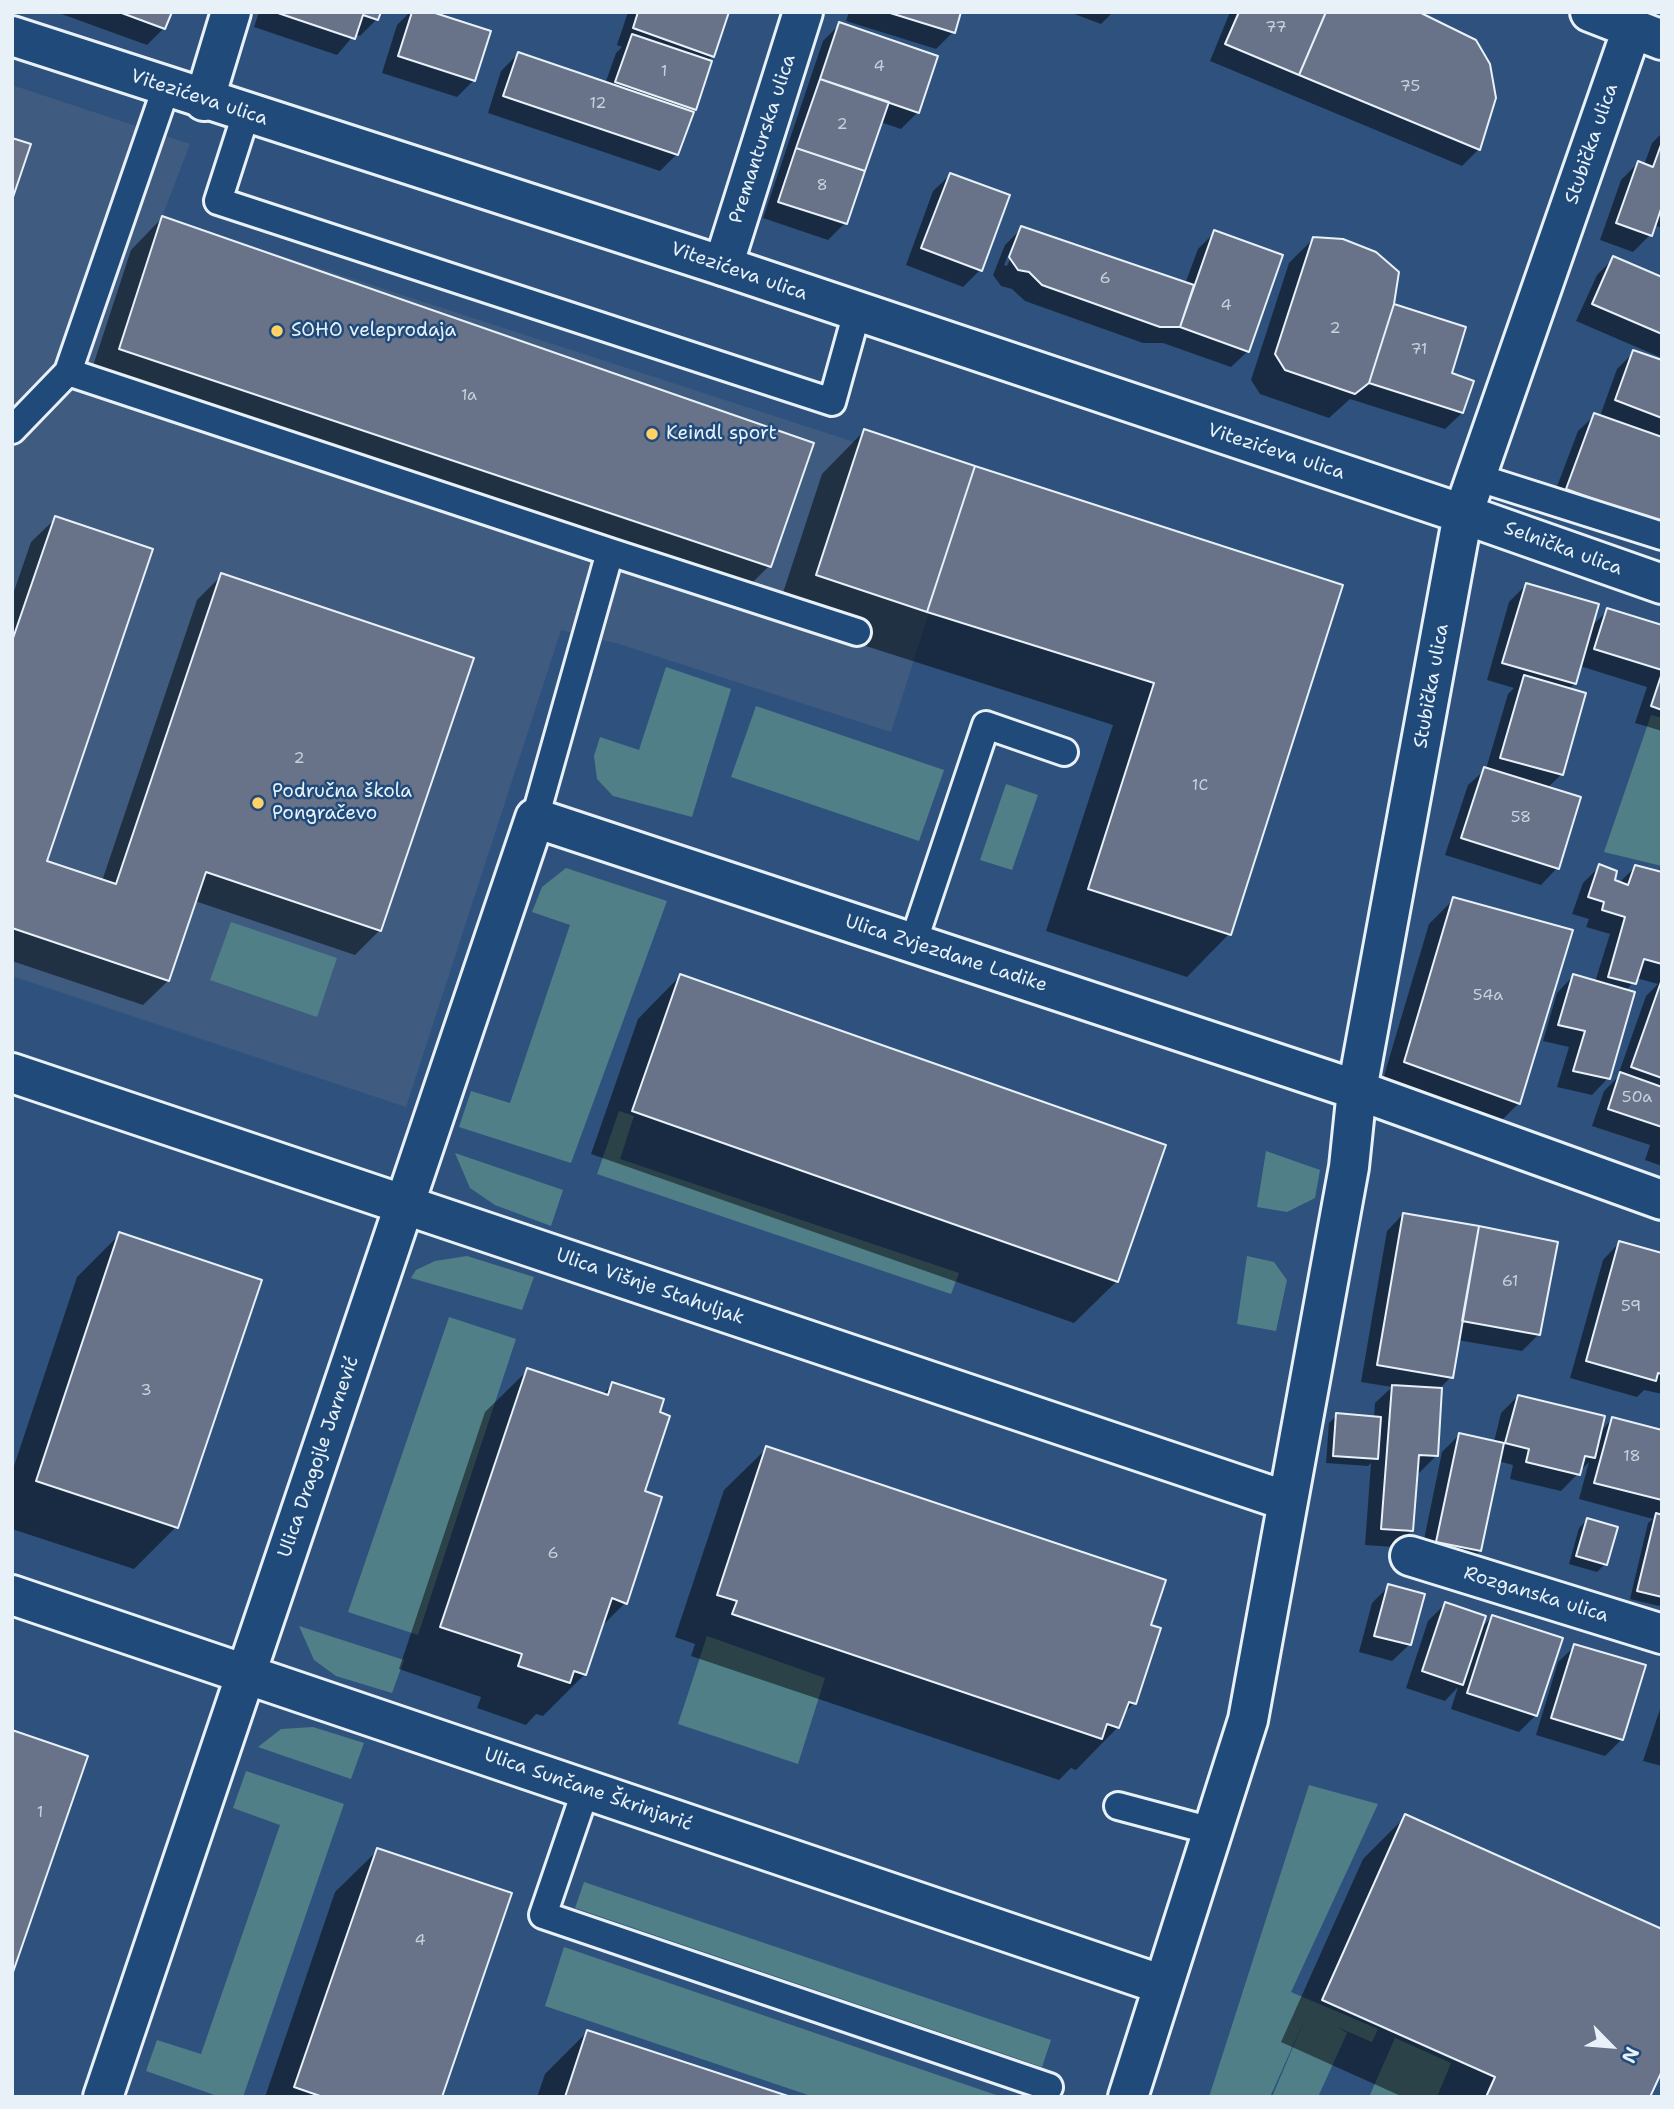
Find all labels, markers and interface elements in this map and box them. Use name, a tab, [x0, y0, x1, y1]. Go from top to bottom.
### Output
house number: 77	[1265, 18, 1287, 38]
street label: Premanturska ulica	[725, 52, 801, 226]
house number: 4	[873, 57, 885, 77]
house number: 1	[661, 62, 667, 82]
street label: Vitezićeva ulica	[128, 65, 270, 131]
house number: 75	[1400, 77, 1420, 97]
street label: Stubička ulica	[1561, 81, 1623, 207]
house number: 12	[589, 94, 607, 114]
house number: 2	[836, 115, 848, 135]
house number: 8	[816, 176, 828, 196]
street label: Vitezićeva ulica	[668, 238, 810, 306]
house number: 6	[1099, 269, 1111, 289]
house number: 4	[1220, 296, 1232, 316]
house number: 2	[1329, 319, 1341, 339]
place label: SOHO veleprodaja	[291, 320, 456, 342]
marker: SOHO veleprodaja	[269, 323, 285, 339]
house number: 71	[1410, 340, 1428, 360]
house number: 1a	[461, 386, 477, 406]
street label: Vitezićeva ulica	[1205, 419, 1347, 485]
place label: Keindl sport	[666, 423, 777, 445]
marker: Keindl sport	[644, 426, 660, 442]
street label: Selnička ulica	[1501, 517, 1625, 581]
street label: Stubička ulica	[1410, 622, 1454, 750]
house number: 2	[293, 749, 305, 769]
house number: 1C	[1192, 776, 1208, 796]
place label: Područna škola Pongračevo	[272, 781, 412, 825]
marker: Područna škola Pongračevo	[250, 795, 266, 811]
house number: 58	[1511, 808, 1531, 828]
street label: Ulica Zvjezdane Ladike	[842, 911, 1050, 997]
house number: 54a	[1473, 986, 1503, 1006]
house number: 50a	[1622, 1088, 1652, 1108]
street label: Ulica Višnje Stahuljak	[553, 1244, 747, 1330]
house number: 61	[1502, 1272, 1518, 1292]
house number: 59	[1621, 1297, 1641, 1317]
street label: Ulica Dragojle Jarnević	[274, 1353, 364, 1561]
house number: 3	[140, 1381, 152, 1401]
house number: 18	[1623, 1447, 1641, 1467]
house number: 6	[547, 1544, 559, 1564]
street label: Rozganska ulica	[1461, 1562, 1611, 1628]
street label: Ulica Sunčane Škrinjarić	[481, 1744, 695, 1836]
house number: 1	[37, 1803, 43, 1823]
house number: 4	[414, 1931, 426, 1951]
north arrow	[1576, 2011, 1646, 2081]
text: N	[1616, 2043, 1645, 2067]

